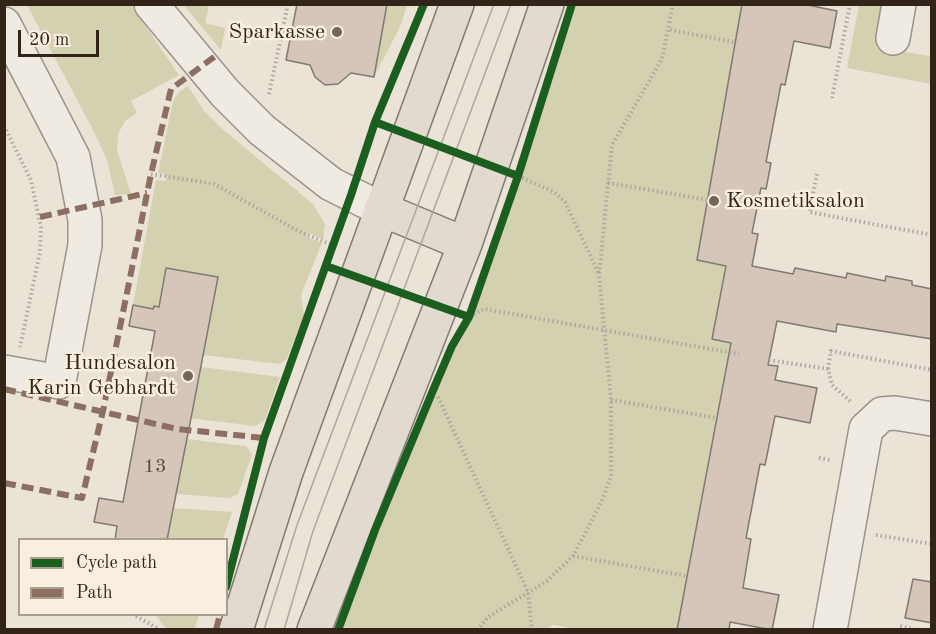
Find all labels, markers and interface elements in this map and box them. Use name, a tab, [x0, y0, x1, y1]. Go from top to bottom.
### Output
scale bar	[21, 18, 102, 56]
place label: Sparkasse	[229, 19, 325, 45]
marker: Sparkasse	[330, 25, 344, 39]
text: 20 m	[29, 31, 69, 49]
place label: Kosmetiksalon	[726, 188, 865, 214]
marker: Kosmetiksalon	[707, 194, 721, 208]
place label: Hundesalon Karin Gebhardt	[27, 350, 176, 402]
marker: Hundesalon Karin Gebhardt	[181, 369, 195, 383]
house number: 13	[143, 455, 167, 479]
legend	[18, 538, 228, 616]
text: Cycle path	[76, 554, 157, 572]
text: Path	[76, 584, 112, 602]

